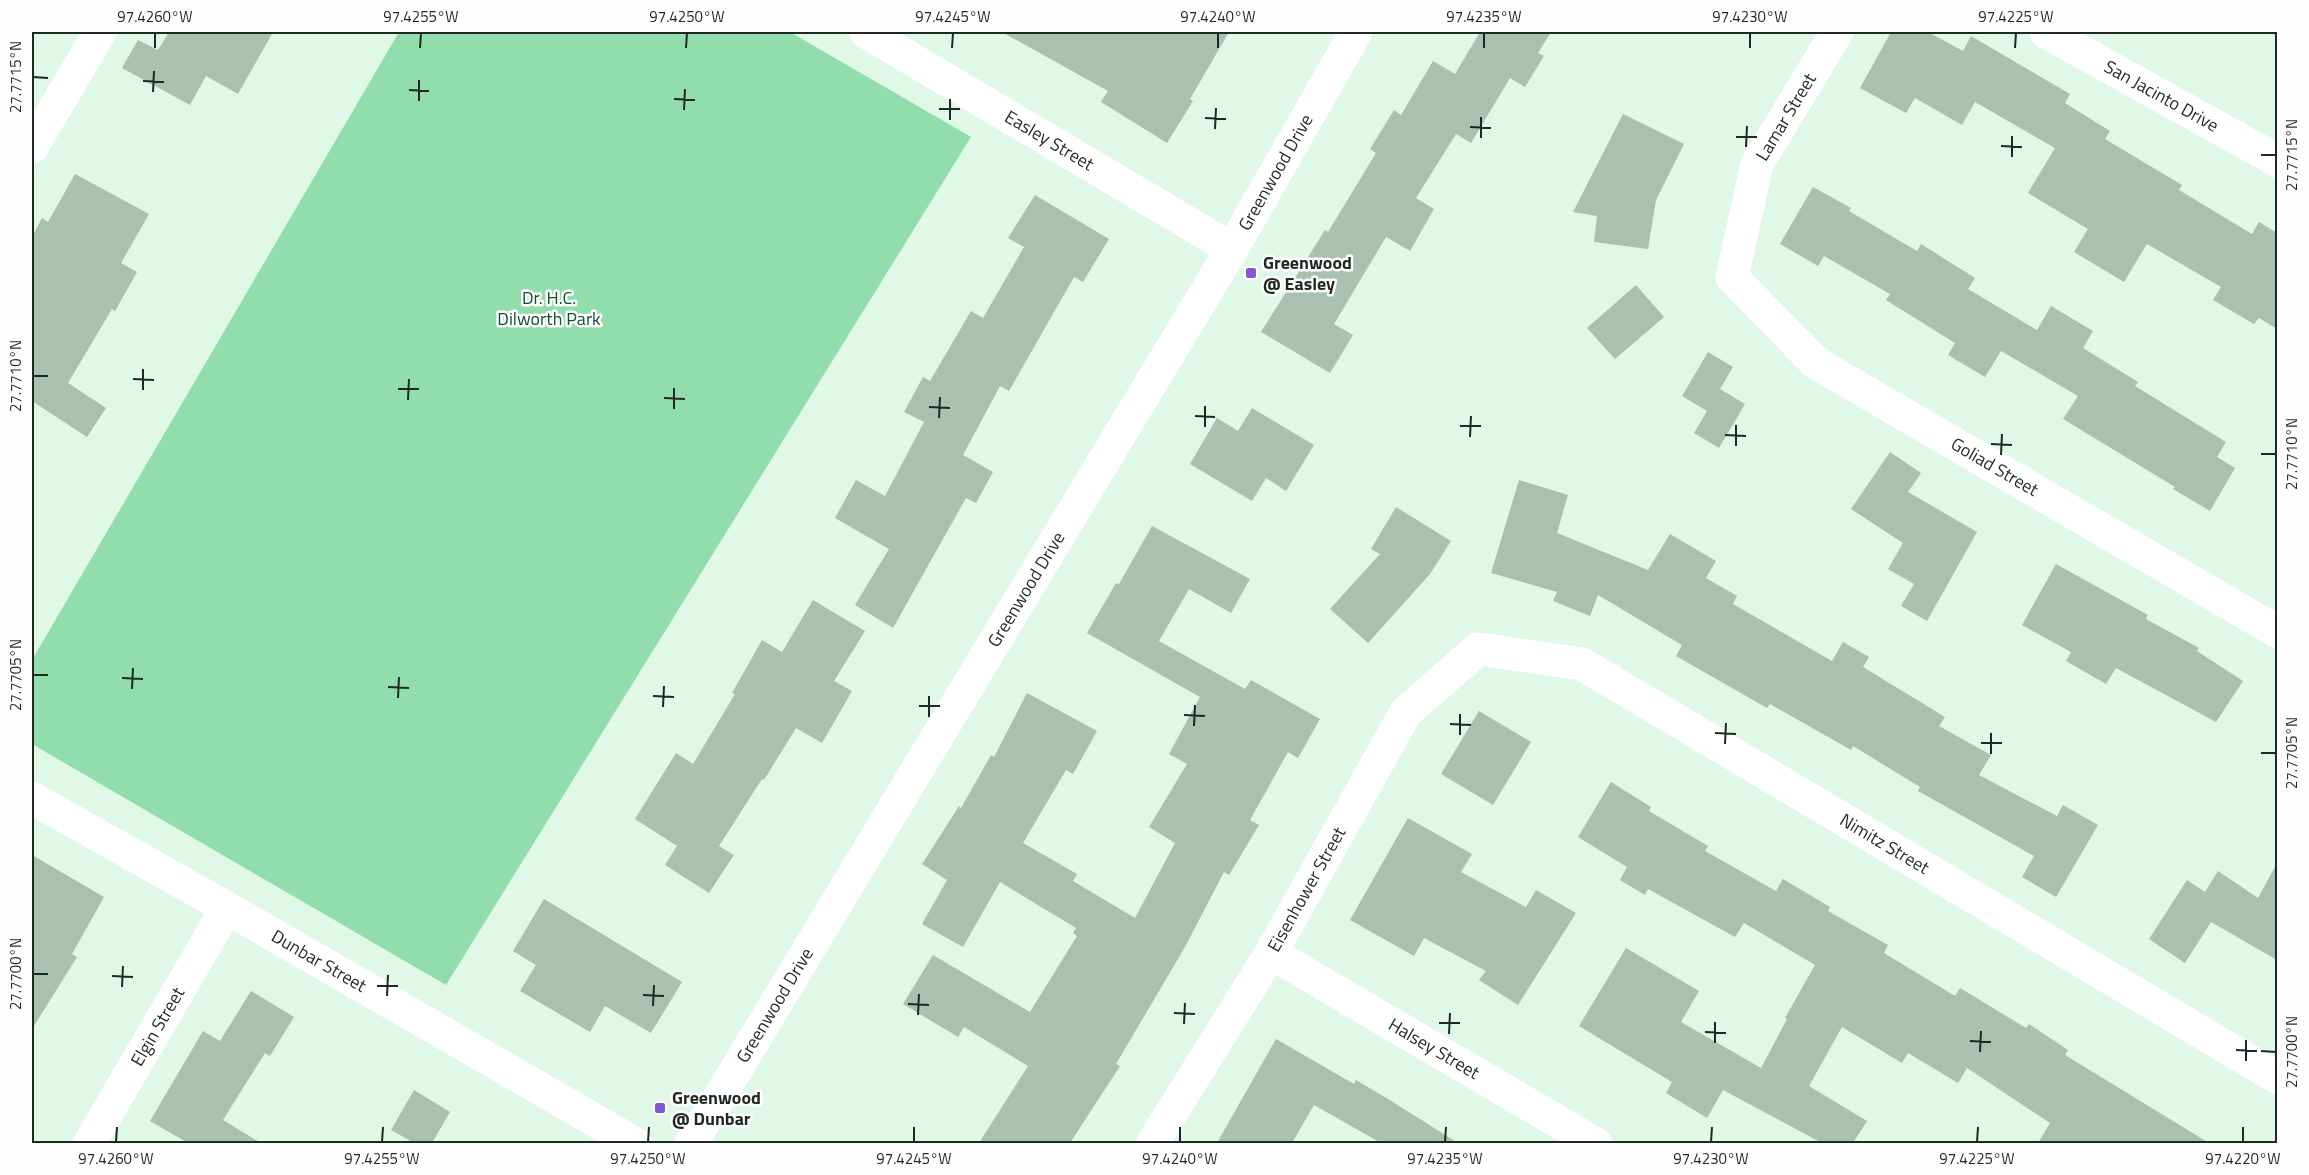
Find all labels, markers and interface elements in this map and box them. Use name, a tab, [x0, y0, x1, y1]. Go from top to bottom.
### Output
text: 97.4260°W	[117, 5, 193, 28]
text: 97.4255°W	[383, 5, 459, 28]
text: 97.4250°W	[649, 5, 725, 28]
text: 97.4245°W	[915, 5, 991, 28]
text: 97.4240°W	[1180, 5, 1256, 28]
text: 97.4235°W	[1446, 5, 1522, 28]
text: 97.4230°W	[1712, 5, 1788, 28]
text: 97.4225°W	[1978, 5, 2054, 28]
text: 27.7715°N	[4, 41, 27, 113]
street label: San Jacinto Drive	[2099, 53, 2224, 138]
street label: Lamar Street	[1749, 67, 1823, 166]
street label: Easley Street	[1000, 103, 1100, 178]
street label: Greenwood Drive	[1231, 109, 1319, 236]
text: 27.7715°N	[2280, 119, 2303, 191]
place label: Greenwood @ Easley	[1263, 249, 1352, 297]
marker: Greenwood @ Easley	[1244, 266, 1258, 280]
park label: Dr. H.C. Dilworth Park	[497, 284, 601, 332]
text: 27.7710°N	[4, 340, 27, 412]
text: 27.7710°N	[2280, 418, 2303, 490]
street label: Goliad Street	[1946, 430, 2044, 503]
street label: Greenwood Drive	[980, 526, 1071, 652]
text: 27.7705°N	[4, 639, 27, 711]
text: 27.7705°N	[2280, 717, 2303, 789]
street label: Nimitz Street	[1835, 806, 1935, 881]
street label: Eisenhower Street	[1260, 821, 1352, 957]
street label: Dunbar Street	[266, 922, 372, 999]
text: 27.7700°N	[4, 938, 27, 1010]
street label: Greenwood Drive	[729, 942, 820, 1068]
street label: Elgin Street	[123, 981, 191, 1071]
street label: Halsey Street	[1383, 1011, 1486, 1086]
text: 27.7700°N	[2280, 1016, 2303, 1088]
place label: Greenwood @ Dunbar	[672, 1084, 761, 1132]
marker: Greenwood @ Dunbar	[653, 1101, 667, 1115]
text: 97.4260°W	[78, 1147, 154, 1170]
text: 97.4255°W	[344, 1147, 420, 1170]
text: 97.4250°W	[610, 1147, 686, 1170]
text: 97.4245°W	[876, 1147, 952, 1170]
text: 97.4240°W	[1142, 1147, 1218, 1170]
text: 97.4235°W	[1407, 1147, 1483, 1170]
text: 97.4230°W	[1673, 1147, 1749, 1170]
text: 97.4225°W	[1939, 1147, 2015, 1170]
text: 97.4220°W	[2205, 1147, 2281, 1170]

